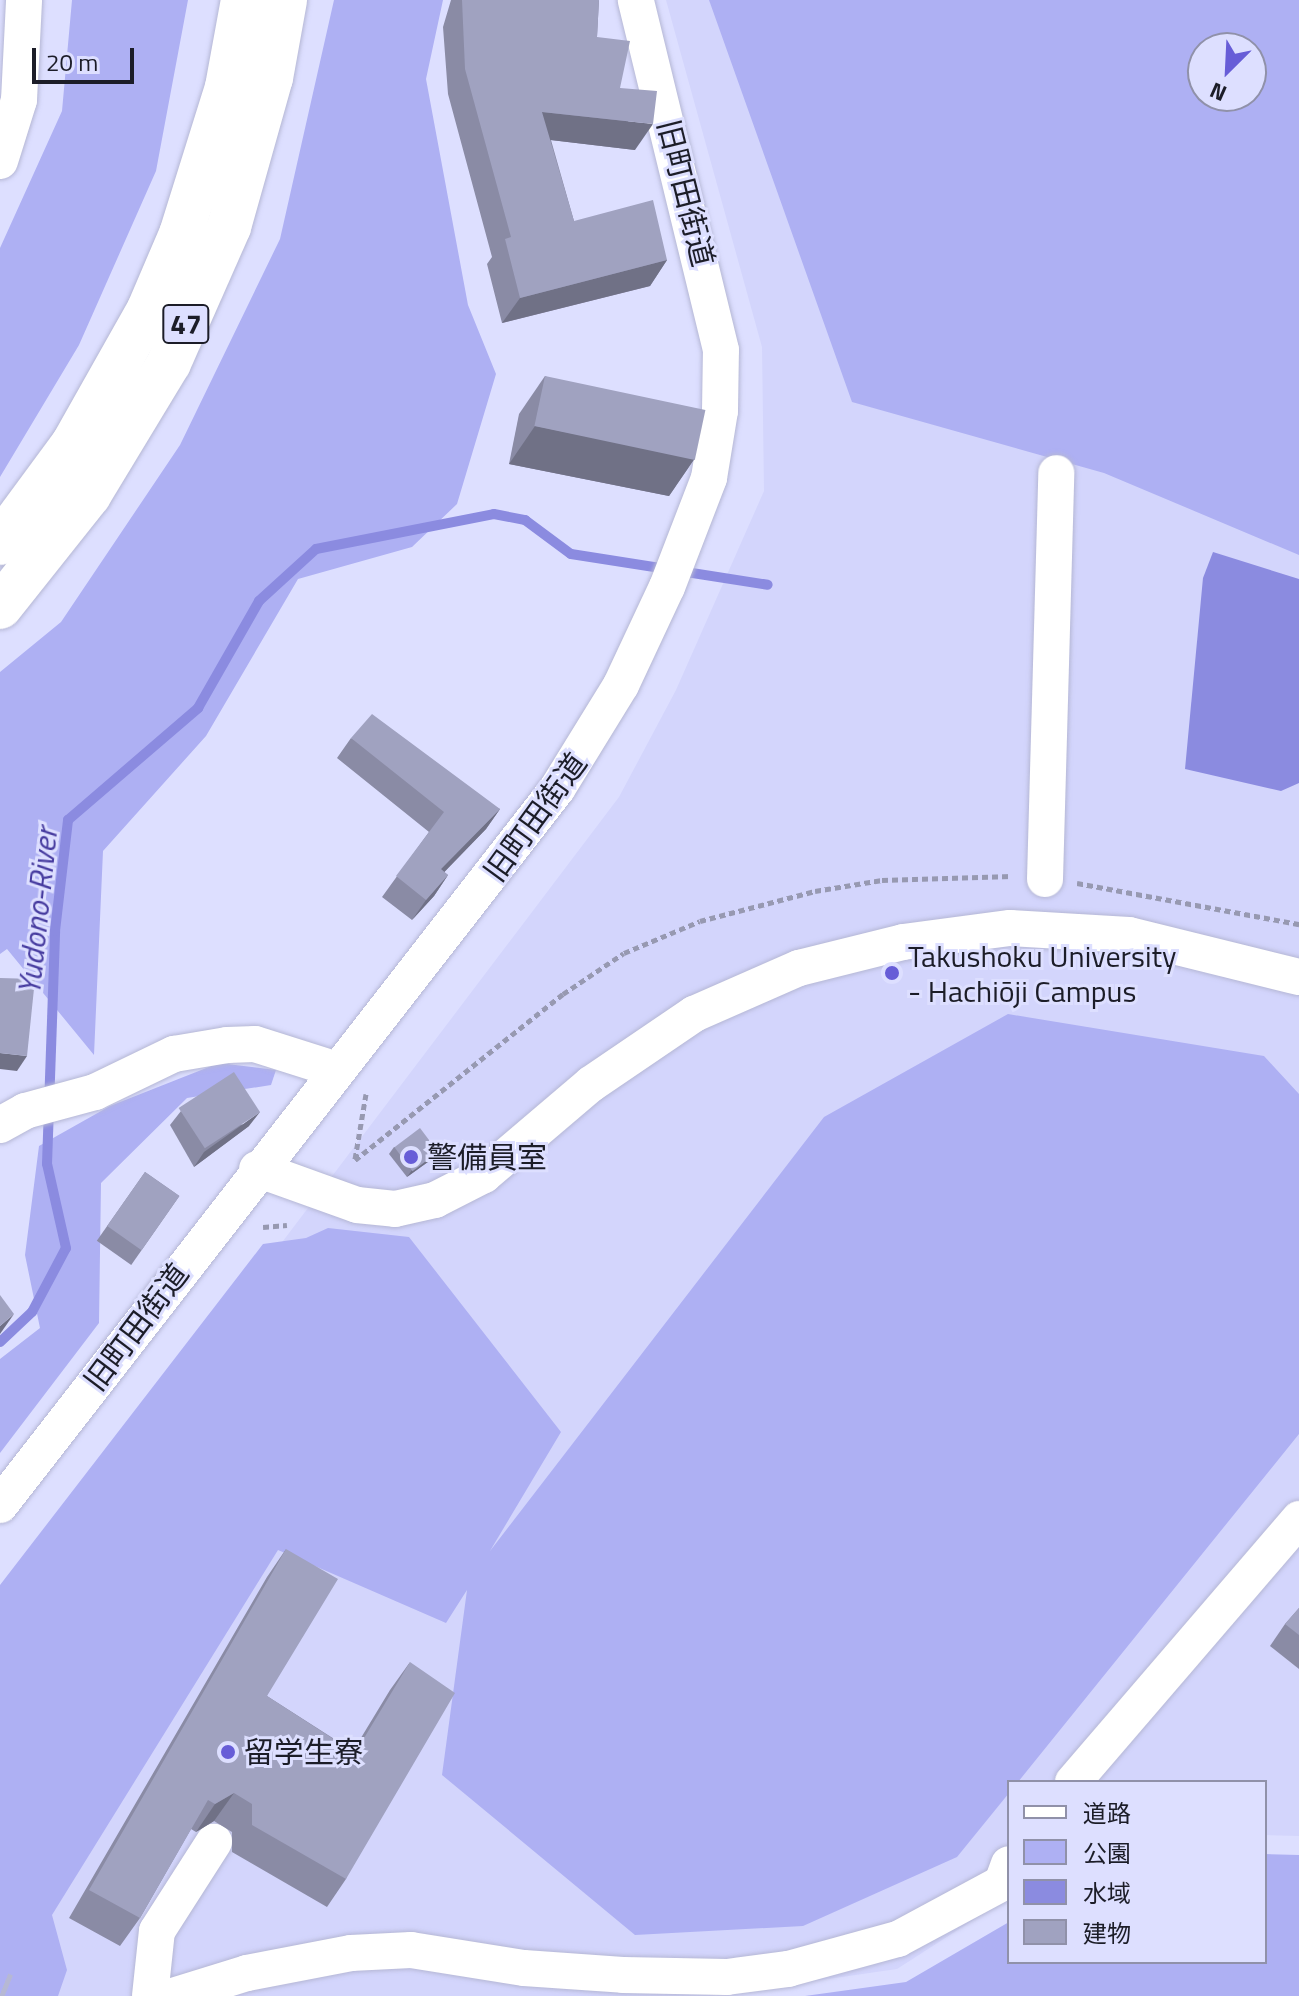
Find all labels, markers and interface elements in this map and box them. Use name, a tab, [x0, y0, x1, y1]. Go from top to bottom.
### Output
scale bar	[36, 32, 138, 82]
north arrow	[1187, 32, 1267, 112]
text: 20 m	[46, 44, 98, 80]
text: N	[1204, 73, 1232, 111]
street label: 旧町田街道	[650, 116, 722, 270]
road number: 47	[162, 300, 210, 348]
street label: 旧町田街道	[476, 746, 594, 888]
water label: Yudono-River	[9, 826, 65, 996]
place label: Takushoku University - Hachiōji Campus	[908, 938, 1176, 1008]
marker: Takushoku University - Hachiōji Campus	[883, 964, 901, 982]
place label: 警備員室	[427, 1139, 547, 1175]
marker: 警備員室	[402, 1148, 420, 1166]
street label: 旧町田街道	[76, 1256, 196, 1398]
place label: 留学生寮	[244, 1734, 364, 1770]
marker: 留学生寮	[219, 1743, 237, 1761]
legend	[1007, 1780, 1267, 1964]
text: 道路	[1083, 1795, 1131, 1831]
text: 公園	[1083, 1835, 1131, 1871]
text: 水域	[1083, 1875, 1131, 1911]
text: 建物	[1083, 1915, 1131, 1951]

